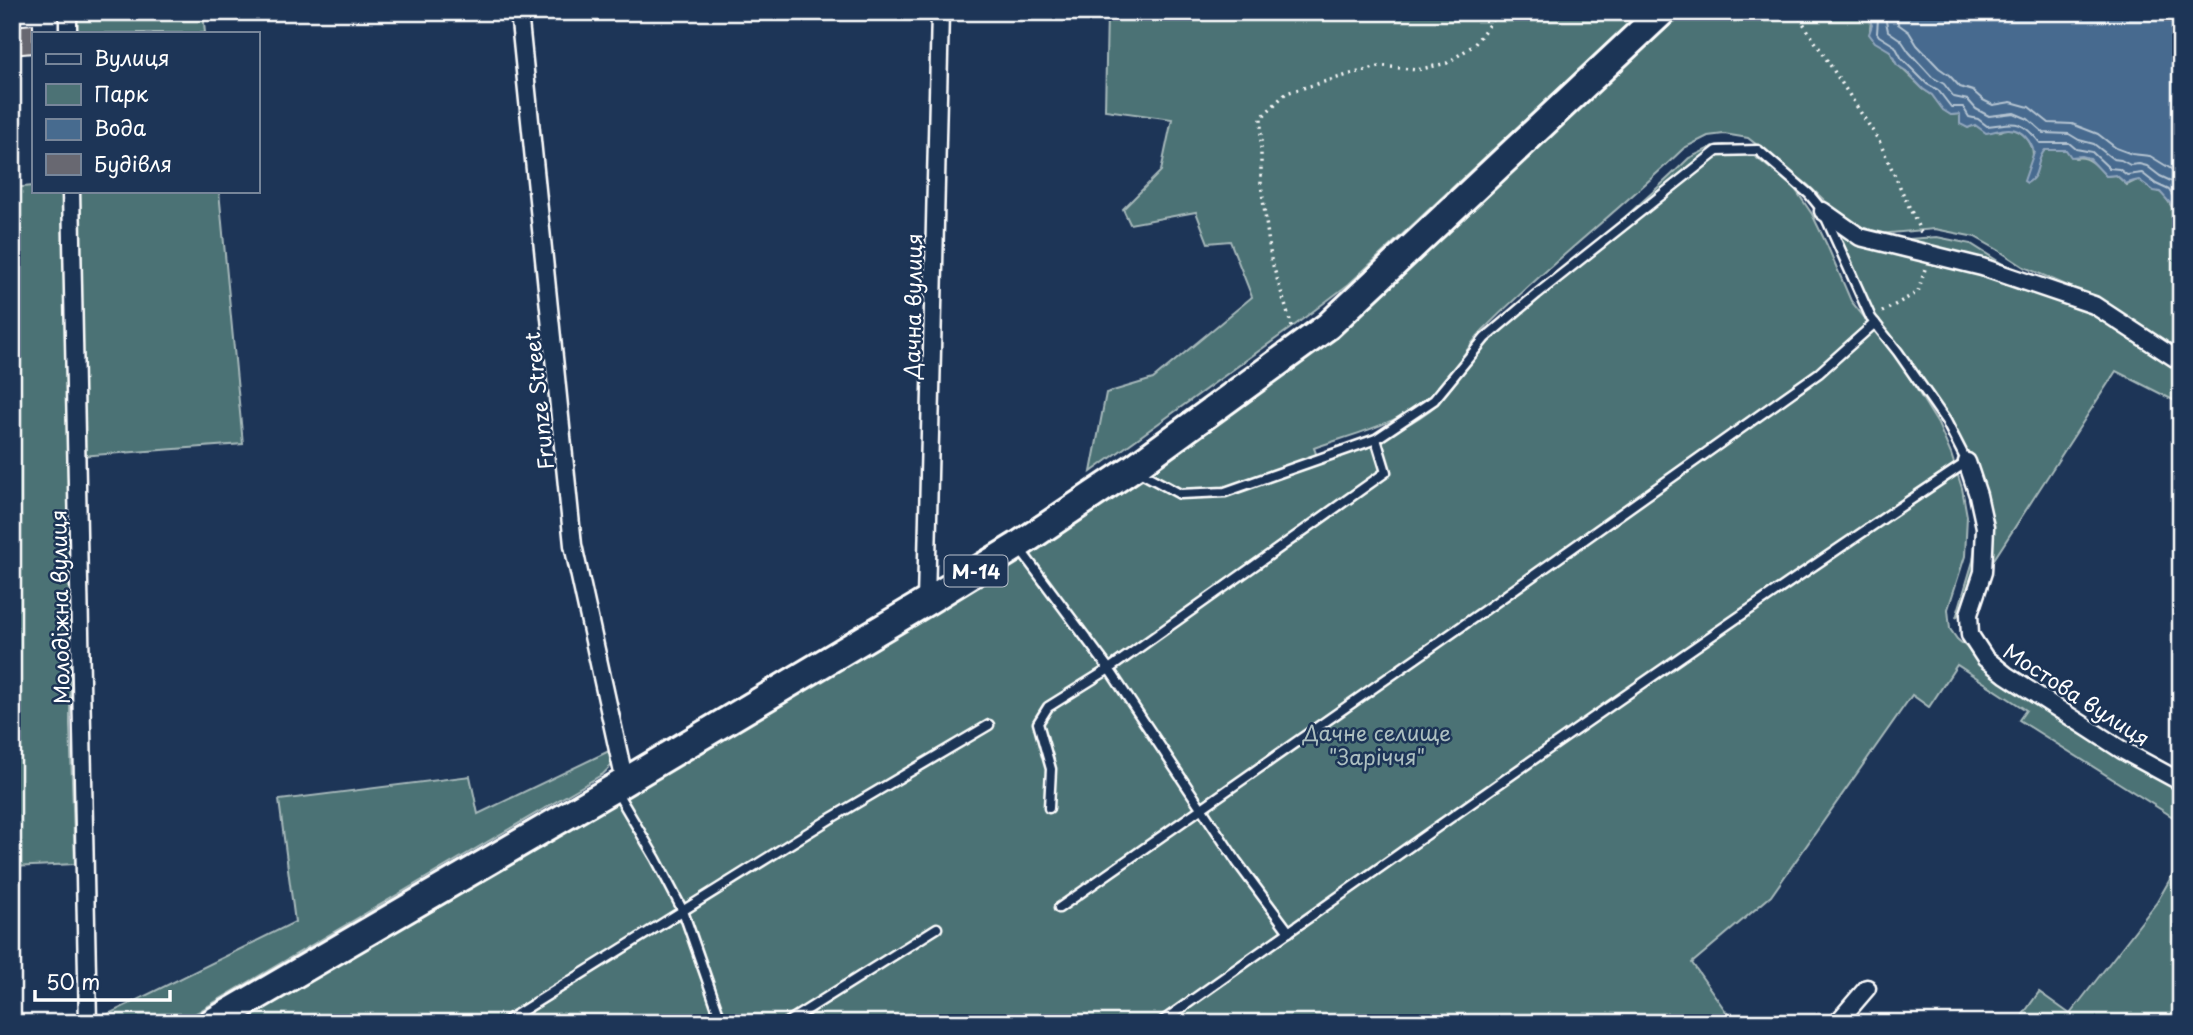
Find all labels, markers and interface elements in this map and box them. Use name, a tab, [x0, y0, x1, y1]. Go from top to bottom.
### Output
legend	[32, 32, 259, 192]
text: Вулиця	[94, 41, 170, 73]
text: Парк	[94, 77, 149, 109]
text: Вода	[94, 111, 146, 143]
text: Будівля	[94, 147, 172, 179]
street label: Дачна вулиця	[895, 233, 929, 380]
street label: Frunze Street	[515, 331, 561, 471]
street label: Молодіжна вулиця	[41, 510, 77, 704]
road number: М-14	[944, 556, 1007, 586]
street label: Мостова вулиця	[1997, 635, 2157, 753]
park label: Дачне селище "Заріччя"	[1302, 716, 1451, 772]
scale bar	[35, 958, 170, 1002]
text: 50 m	[46, 965, 100, 997]

